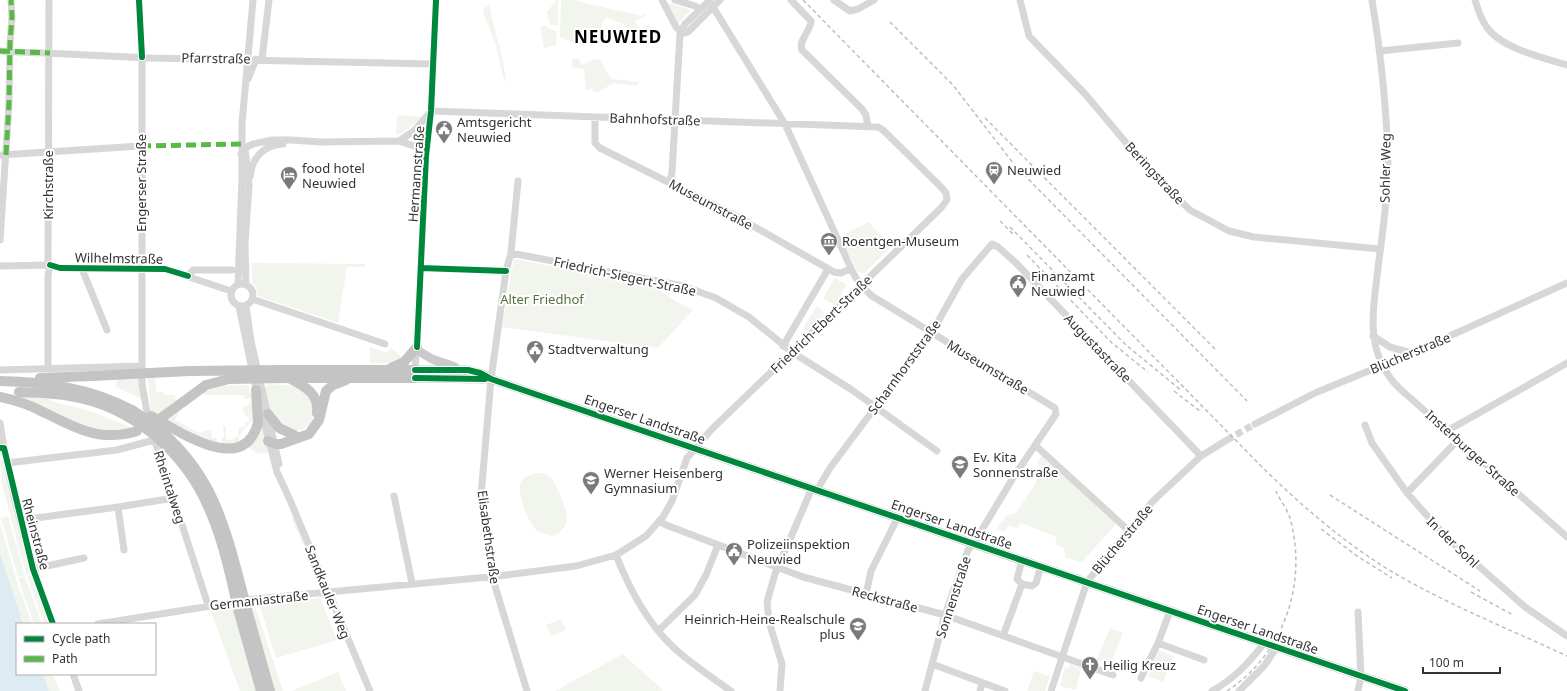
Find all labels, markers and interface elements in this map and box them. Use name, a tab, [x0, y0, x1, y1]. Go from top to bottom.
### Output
district label: NEUWIED	[574, 25, 662, 48]
street label: Pfarrstraße	[181, 48, 251, 68]
street label: Bahnhofstraße	[609, 108, 701, 130]
place label: Amtsgericht Neuwied	[457, 113, 532, 146]
public building icon: Amtsgericht Neuwied	[434, 119, 454, 144]
street label: Hermannstraße	[404, 125, 428, 223]
street label: Sohler Weg	[1375, 133, 1395, 203]
street label: Engerser Straße	[132, 134, 150, 232]
street label: Beringstraße	[1121, 138, 1189, 208]
street label: Kirchstraße	[39, 150, 57, 220]
place label: food hotel Neuwied	[302, 159, 365, 192]
station icon: Neuwied	[984, 160, 1004, 185]
place label: Neuwied	[1007, 161, 1061, 179]
hotel icon: food hotel Neuwied	[279, 165, 299, 190]
street label: Museumstraße	[666, 174, 756, 234]
museum icon: Roentgen-Museum	[819, 231, 839, 256]
place label: Roentgen-Museum	[842, 232, 959, 250]
street label: Wilhelmstraße	[75, 248, 163, 268]
street label: Friedrich-Siegert-Straße	[552, 252, 698, 300]
place label: Finanzamt Neuwied	[1031, 267, 1095, 300]
street label: Friedrich-Ebert-Straße	[766, 271, 876, 377]
public building icon: Finanzamt Neuwied	[1008, 273, 1028, 298]
park label: Alter Friedhof	[500, 290, 585, 308]
street label: Augustastraße	[1060, 310, 1136, 386]
street label: Scharnhorststraße	[863, 316, 945, 418]
street label: Blücherstraße	[1367, 328, 1453, 378]
street label: Museumstraße	[944, 335, 1032, 399]
public building icon: Stadtverwaltung	[525, 339, 545, 364]
place label: Stadtverwaltung	[548, 340, 649, 358]
street label: Engerser Landstraße	[582, 390, 708, 448]
street label: Insterburger Straße	[1422, 406, 1524, 500]
street label: Rheintalweg	[150, 448, 190, 526]
place label: Ev. Kita Sonnenstraße	[973, 448, 1058, 481]
school or university icon: Ev. Kita Sonnenstraße	[950, 454, 970, 479]
place label: Werner Heisenberg Gymnasium	[604, 464, 723, 497]
school or university icon: Werner Heisenberg Gymnasium	[581, 470, 601, 495]
street label: Elisabethstraße	[474, 489, 504, 585]
street label: Engerser Landstraße	[889, 495, 1015, 553]
street label: Rheinstraße	[18, 496, 54, 572]
street label: Blücherstraße	[1088, 500, 1156, 578]
street label: In der Sohl	[1423, 512, 1483, 572]
place label: Polizeiinspektion Neuwied	[747, 535, 850, 568]
public building icon: Polizeiinspektion Neuwied	[724, 541, 744, 566]
street label: Sandkauler Weg	[301, 543, 355, 641]
street label: Sonnenstraße	[931, 554, 975, 640]
street label: Reckstraße	[850, 582, 920, 616]
street label: Germaniastraße	[209, 586, 309, 614]
street label: Engerser Landstraße	[1195, 600, 1321, 658]
place label: Heinrich-Heine-Realschule plus	[684, 610, 845, 643]
school or university icon: Heinrich-Heine-Realschule plus	[848, 616, 868, 641]
legend	[16, 623, 156, 675]
text: Cycle path	[52, 630, 110, 647]
scale bar	[1423, 649, 1500, 675]
text: Path	[52, 650, 78, 667]
text: 100 m	[1429, 654, 1464, 671]
church icon: Heilig Kreuz	[1080, 655, 1100, 680]
place label: Heilig Kreuz	[1103, 656, 1176, 674]

